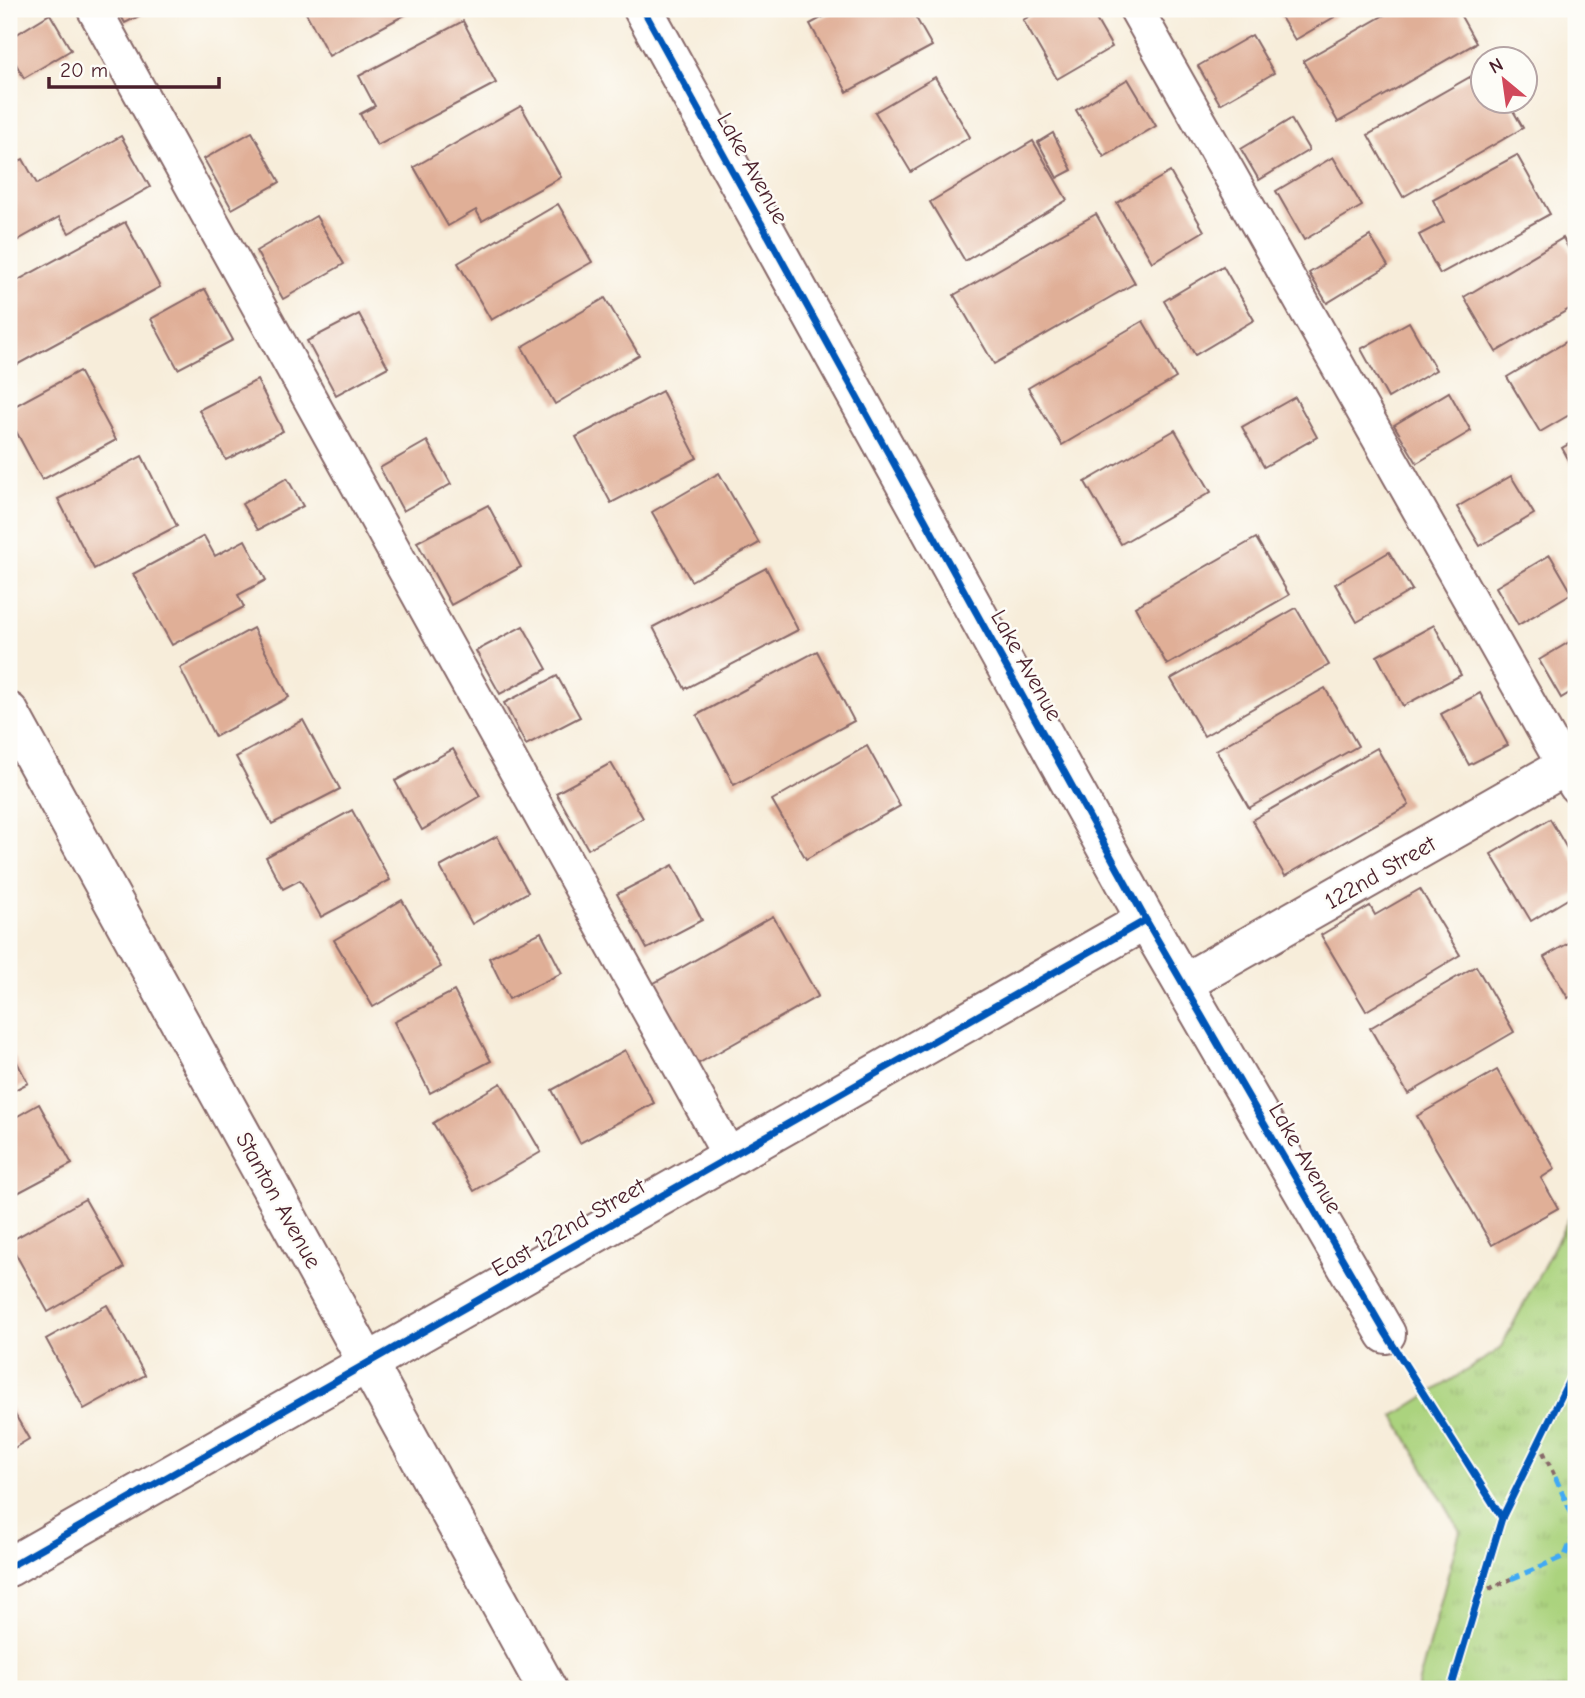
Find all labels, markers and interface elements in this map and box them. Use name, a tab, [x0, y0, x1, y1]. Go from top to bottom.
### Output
scale bar	[49, 46, 219, 90]
north arrow	[1470, 46, 1540, 116]
text: N	[1485, 53, 1507, 79]
text: 20 m	[60, 58, 108, 82]
street label: Lake Avenue	[711, 108, 794, 229]
street label: Lake Avenue	[985, 605, 1068, 726]
street label: 122nd Street	[1320, 829, 1442, 915]
street label: Lake Avenue	[1263, 1098, 1348, 1218]
street label: Stanton Avenue	[230, 1127, 327, 1273]
street label: East 122nd Street	[487, 1172, 651, 1282]

